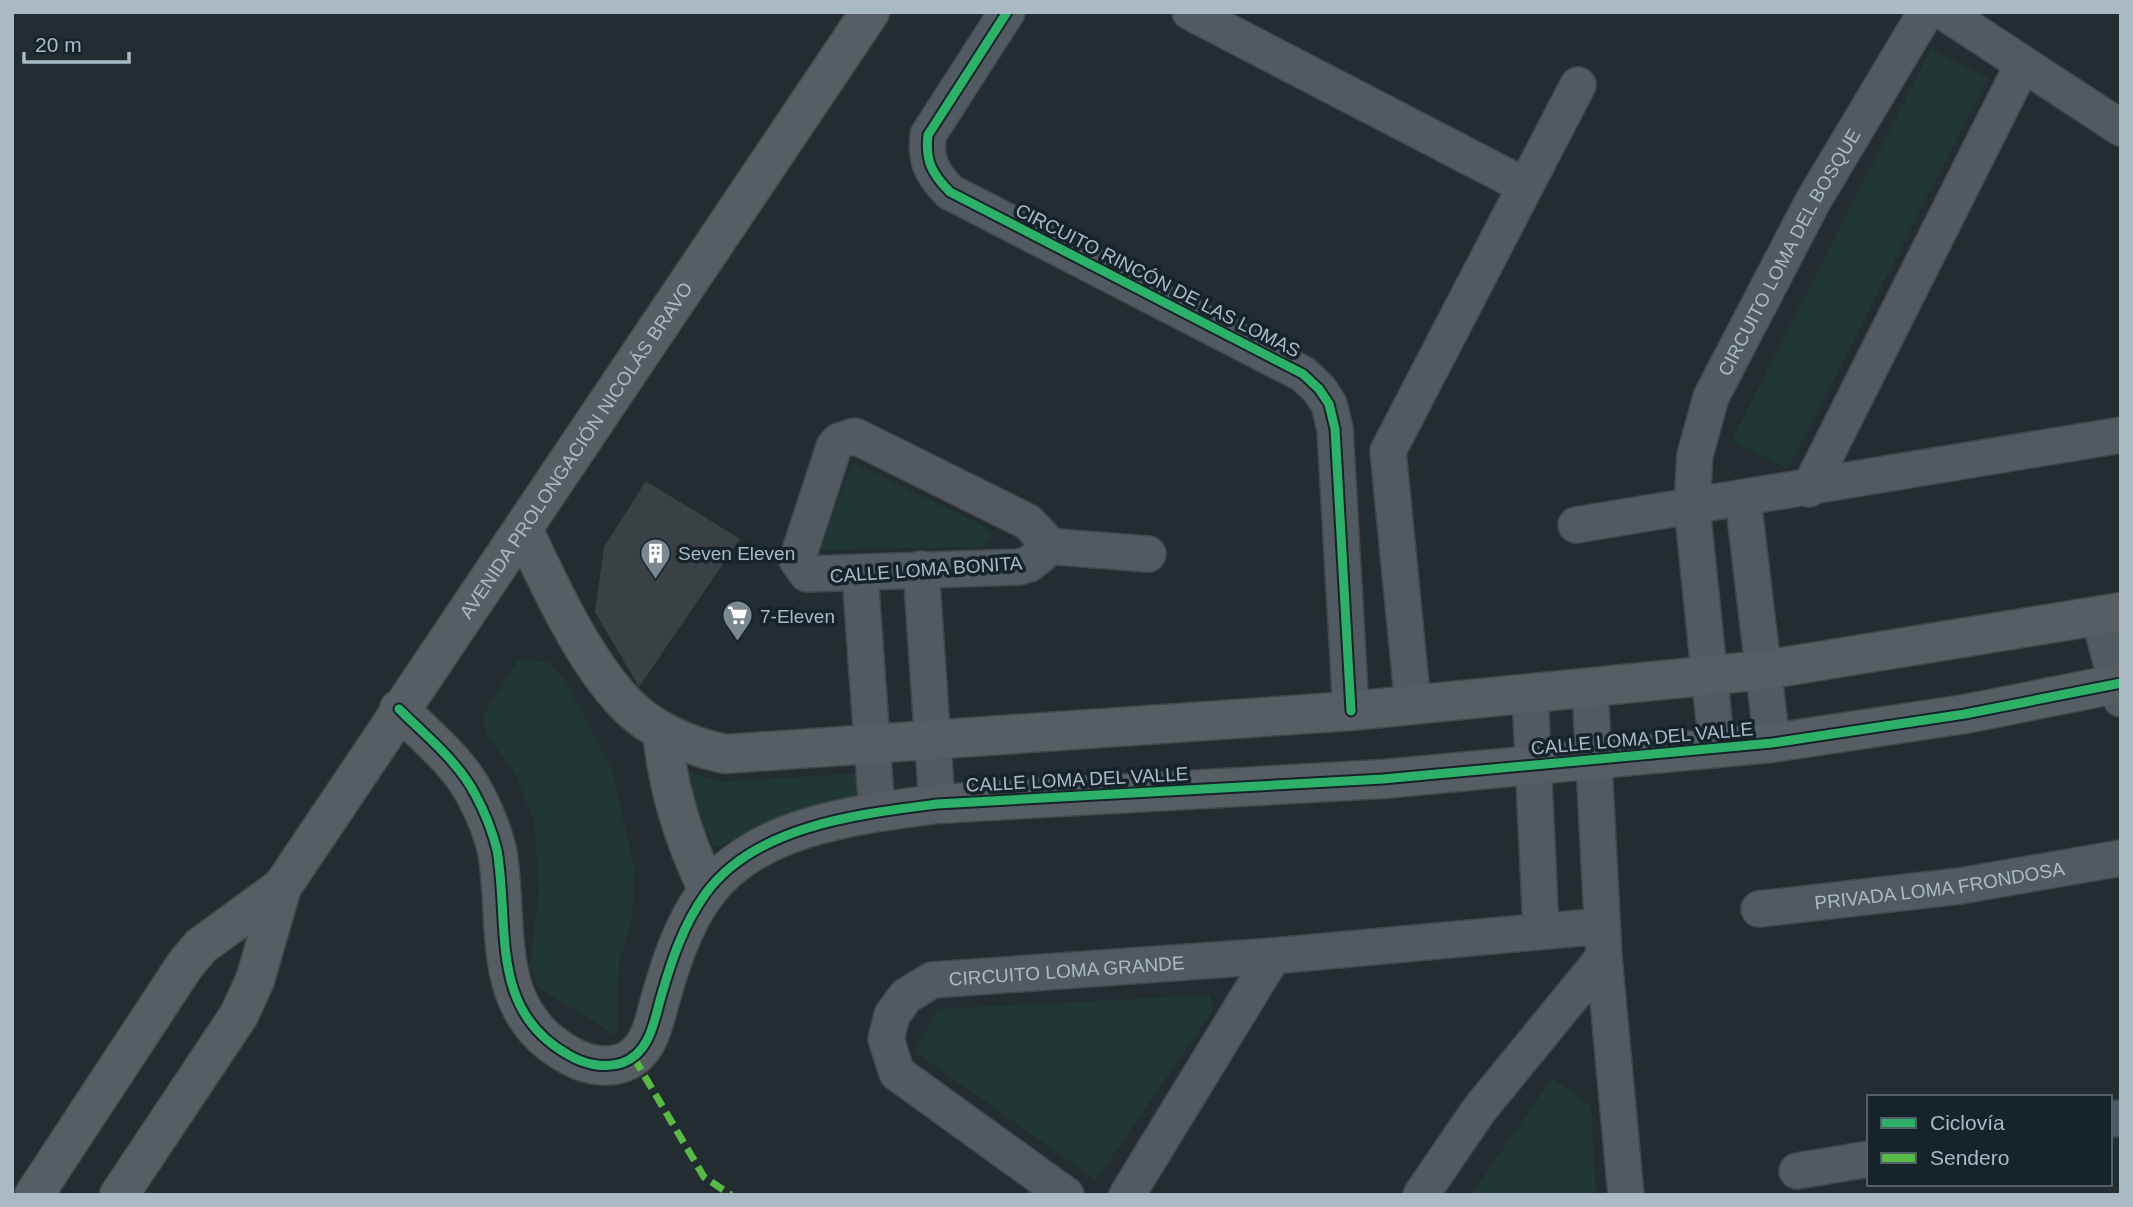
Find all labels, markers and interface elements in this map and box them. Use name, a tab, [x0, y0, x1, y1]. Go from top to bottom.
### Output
scale bar	[24, 21, 130, 65]
text: 20 m	[35, 33, 82, 56]
street label: CIRCUITO LOMA DEL BOSQUE	[1714, 125, 1865, 379]
street label: CIRCUITO RINCÓN DE LAS LOMAS	[1012, 199, 1303, 362]
street label: AVENIDA PROLONGACIÓN NICOLÁS BRAVO	[455, 278, 696, 623]
building icon: Seven Eleven	[638, 536, 672, 580]
place label: Seven Eleven	[678, 543, 795, 564]
street label: CALLE LOMA BONITA	[829, 552, 1023, 587]
supermarket icon: 7-Eleven	[720, 599, 754, 643]
place label: 7-Eleven	[760, 606, 835, 627]
street label: CALLE LOMA DEL VALLE	[1530, 718, 1754, 759]
street label: CALLE LOMA DEL VALLE	[965, 763, 1189, 796]
street label: PRIVADA LOMA FRONDOSA	[1813, 858, 2066, 914]
street label: CIRCUITO LOMA GRANDE	[948, 952, 1185, 990]
legend	[1867, 1095, 2112, 1186]
text: Ciclovía	[1930, 1111, 2005, 1134]
text: Sendero	[1930, 1146, 2009, 1169]

